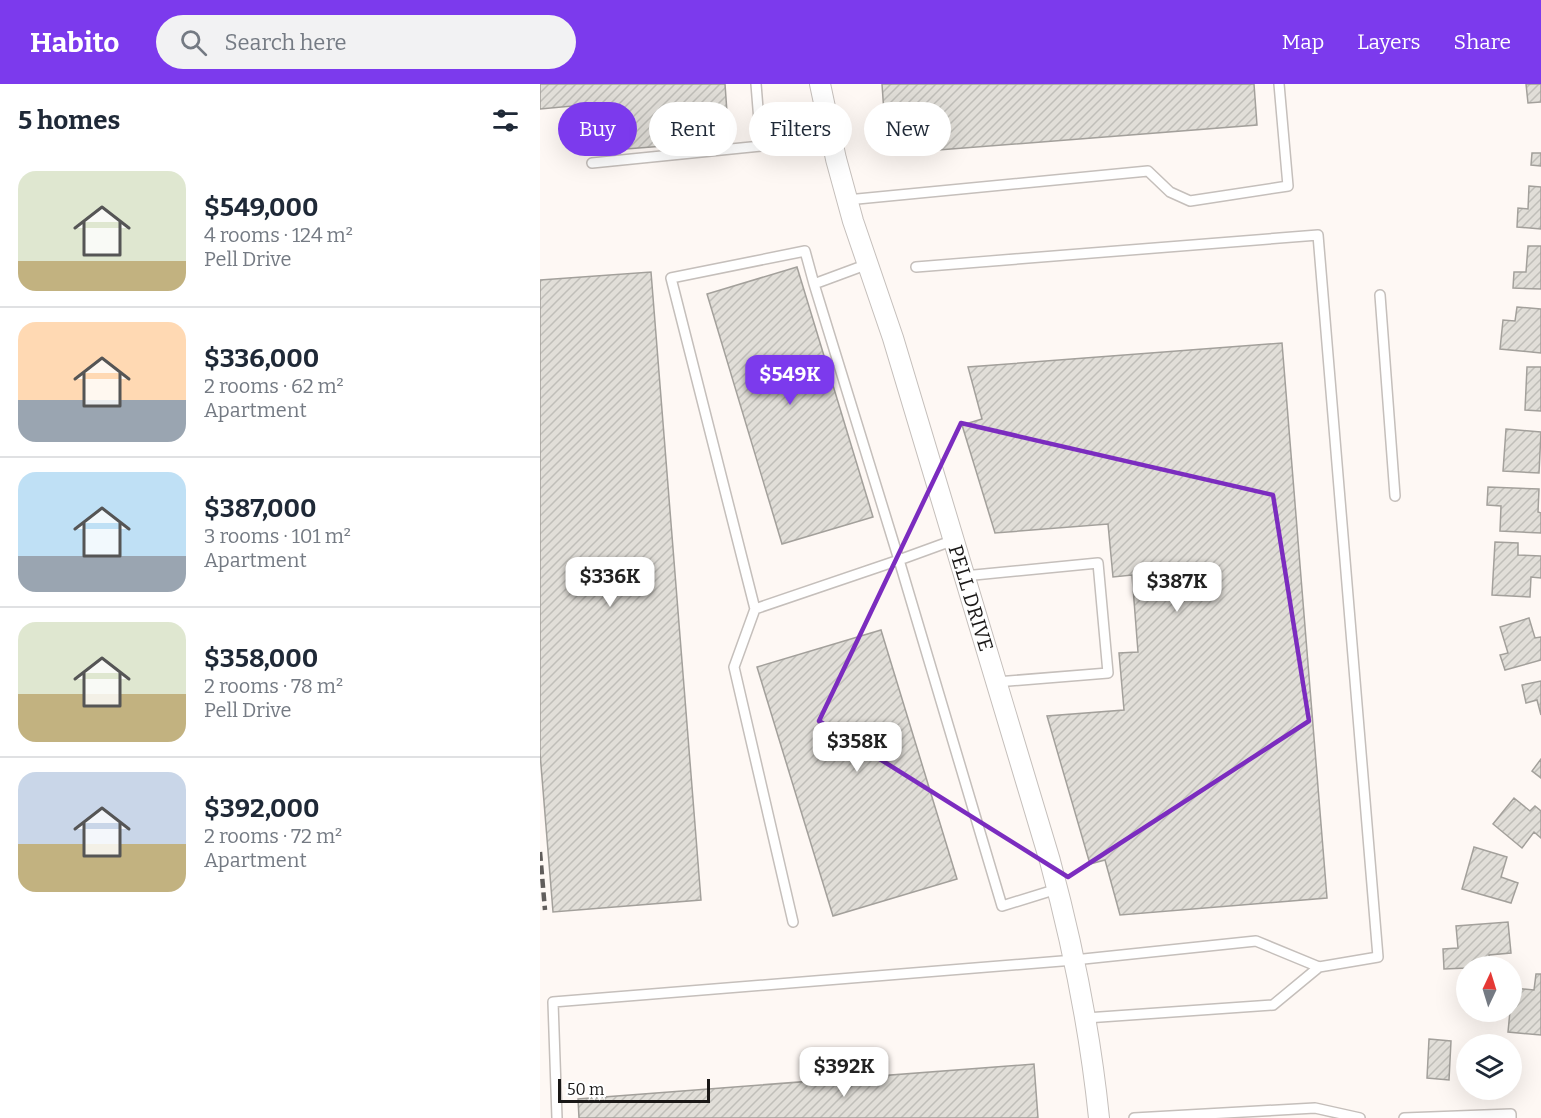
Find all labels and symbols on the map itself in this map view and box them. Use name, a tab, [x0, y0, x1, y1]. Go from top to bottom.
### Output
pin: $549K	[748, 355, 832, 406]
street label: PELL DRIVE	[943, 542, 999, 654]
pin: $336K	[568, 557, 652, 608]
pin: $387K	[1135, 562, 1219, 613]
pin: $358K	[815, 722, 899, 773]
north arrow	[1456, 956, 1522, 1022]
pin: $392K	[802, 1047, 886, 1098]
scale bar	[558, 1076, 710, 1104]

